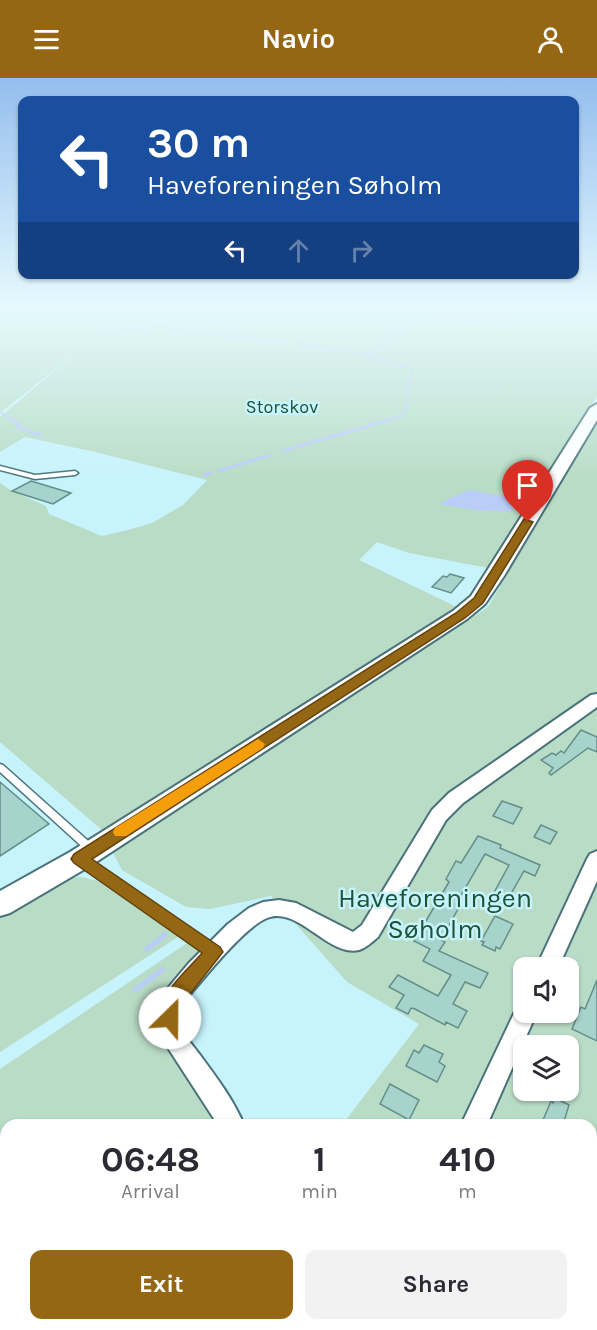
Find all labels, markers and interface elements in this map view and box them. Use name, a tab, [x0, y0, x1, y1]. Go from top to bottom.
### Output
icon: menu	[30, 23, 63, 56]
text: Navio	[262, 23, 335, 55]
icon: person	[534, 23, 567, 56]
text: 30 m	[147, 118, 250, 168]
icon: left	[48, 120, 126, 198]
text: Haveforeningen Søholm	[147, 169, 442, 201]
icon: left	[219, 234, 252, 267]
icon: ahead	[282, 234, 315, 267]
icon: right	[345, 234, 378, 267]
park label: Storskov	[246, 396, 318, 418]
pin	[502, 460, 553, 522]
icon: arrive	[511, 469, 544, 502]
park label: Haveforeningen Søholm	[338, 882, 532, 945]
map controls	[513, 957, 579, 1101]
button: sound	[513, 957, 579, 1023]
position arrow	[138, 986, 202, 1050]
button: layers	[513, 1035, 579, 1101]
text: 06:48	[101, 1138, 200, 1180]
text: 1	[313, 1138, 326, 1180]
text: 410	[439, 1138, 496, 1180]
text: Arrival	[121, 1180, 180, 1203]
text: min	[301, 1180, 338, 1203]
text: m	[458, 1180, 477, 1203]
button: Exit	[30, 1250, 293, 1319]
button: Share	[305, 1250, 567, 1319]

